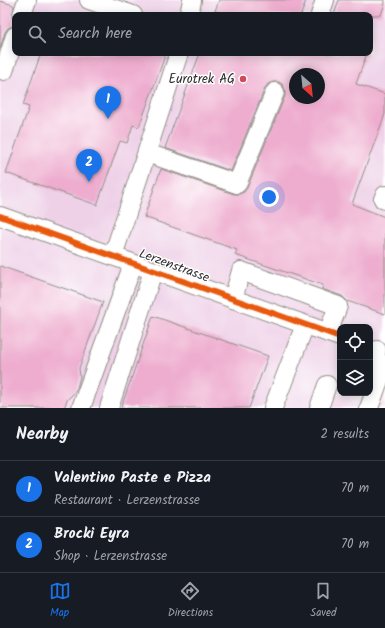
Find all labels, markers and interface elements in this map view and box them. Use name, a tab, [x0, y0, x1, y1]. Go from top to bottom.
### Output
search box	[12, 12, 373, 56]
text: Search here	[58, 22, 132, 46]
icon: search	[26, 23, 48, 45]
north arrow	[289, 68, 325, 104]
place label: Eurotrek AG	[169, 69, 235, 90]
marker: Eurotrek AG	[238, 74, 248, 84]
pin: 1	[95, 86, 121, 119]
pin: 2	[76, 149, 102, 182]
your location	[259, 187, 279, 207]
street label: Lerzenstrasse	[136, 244, 212, 289]
map controls	[337, 324, 373, 396]
button: locate	[337, 324, 373, 360]
button: layers	[337, 360, 373, 396]
text: Nearby	[16, 421, 68, 448]
text: 2 results	[321, 424, 369, 445]
text: Valentino Paste e Pizza	[54, 466, 211, 490]
text: 1	[27, 478, 31, 499]
text: 70 m	[341, 478, 369, 499]
text: Restaurant · Lerzenstrasse	[54, 490, 200, 511]
text: Brocki Eyra	[54, 522, 129, 546]
text: 2	[25, 534, 33, 555]
text: 70 m	[341, 534, 369, 555]
text: Shop · Lerzenstrasse	[54, 546, 167, 567]
tab: Map	[49, 580, 71, 622]
tab: Directions	[168, 580, 213, 622]
tab: Saved	[310, 580, 336, 622]

